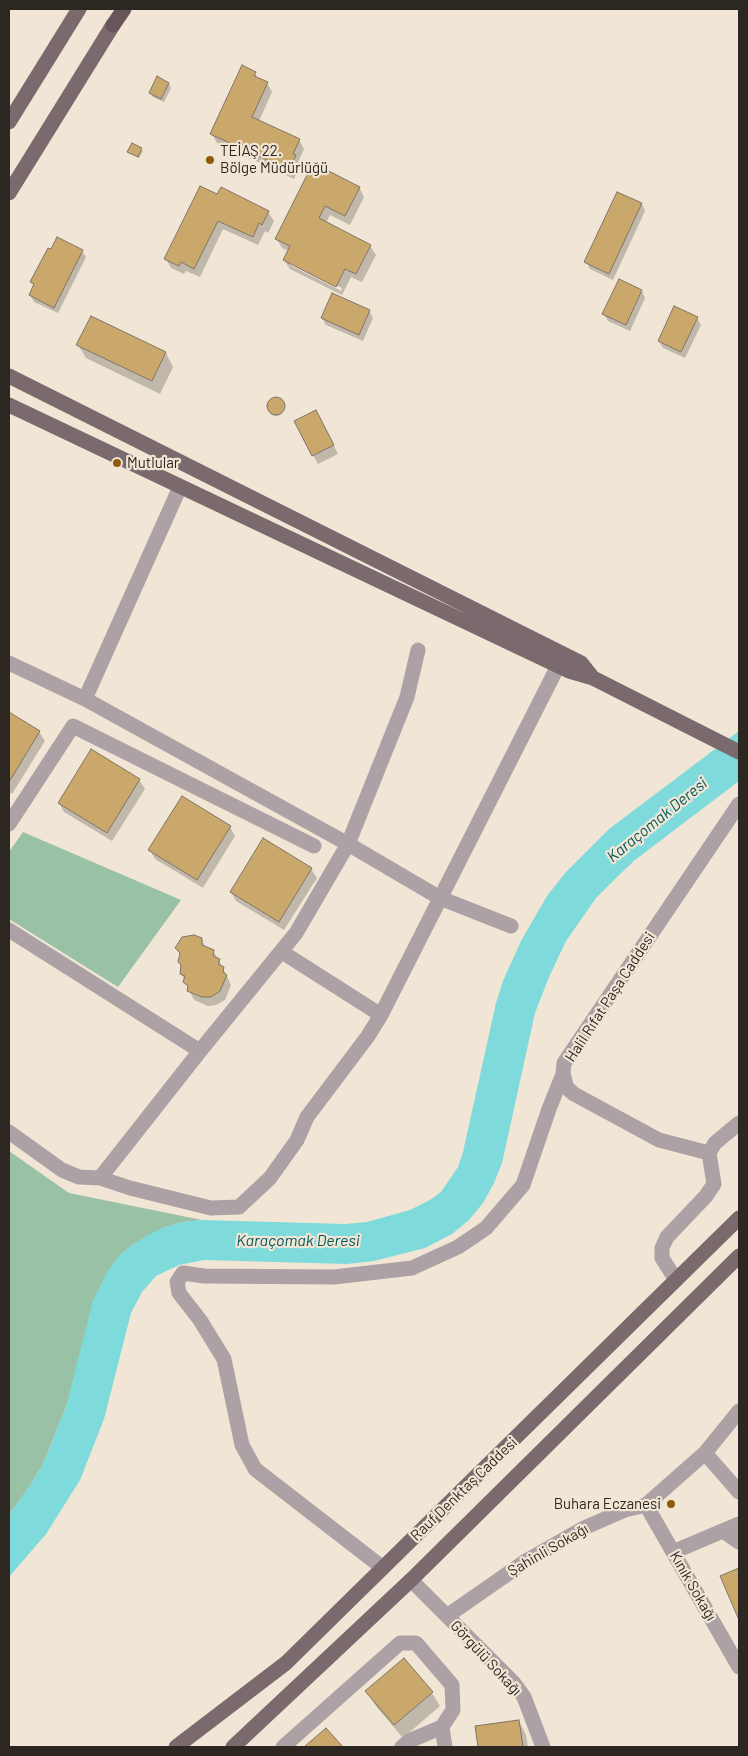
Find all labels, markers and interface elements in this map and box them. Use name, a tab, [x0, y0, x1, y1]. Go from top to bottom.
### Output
place label: TEİAŞ 22. Bölge Müdürlüğü	[220, 142, 328, 177]
marker: TEİAŞ 22. Bölge Müdürlüğü	[204, 154, 216, 166]
place label: Mutlular	[127, 454, 179, 472]
marker: Mutlular	[111, 457, 123, 469]
water label: Karaçomak Deresi	[603, 774, 711, 866]
street label: Halil Rıfat Paşa Caddesi	[561, 929, 659, 1065]
water label: Karaçomak Deresi	[236, 1231, 360, 1251]
street label: Rauf Denktaş Caddesi	[407, 1433, 521, 1545]
place label: Buhara Eczanesi	[554, 1495, 661, 1513]
marker: Buhara Eczanesi	[665, 1498, 677, 1510]
street label: Şahinli Sokağı	[505, 1520, 591, 1580]
street label: Kınık Sokağı	[666, 1548, 720, 1624]
street label: Görgülü Sokağı	[447, 1617, 525, 1699]

